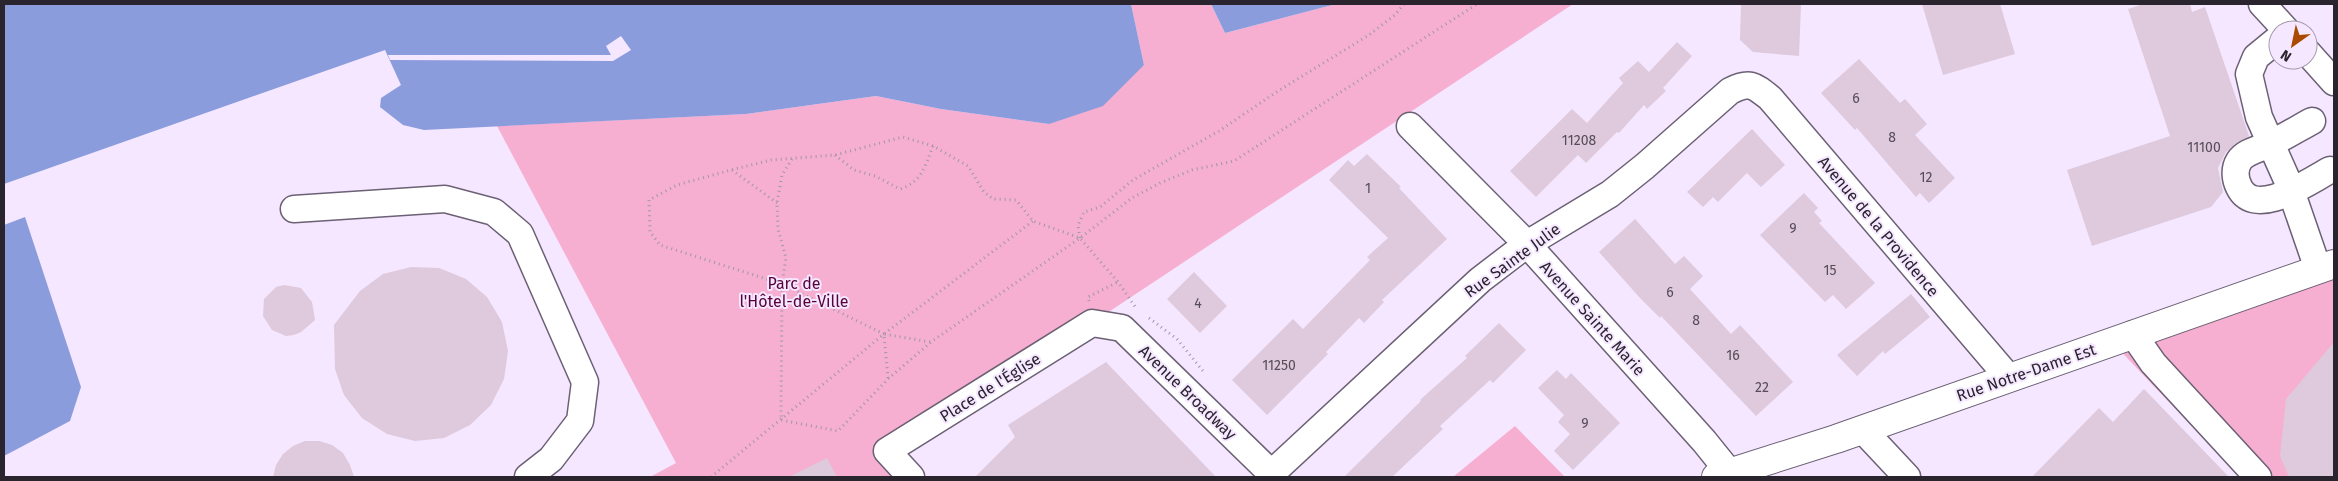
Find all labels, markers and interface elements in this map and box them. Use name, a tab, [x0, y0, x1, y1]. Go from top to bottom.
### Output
north arrow	[2268, 20, 2318, 70]
text: N	[2278, 46, 2295, 65]
house number: 6	[1852, 90, 1860, 107]
house number: 8	[1888, 129, 1896, 146]
house number: 11208	[1562, 132, 1596, 149]
house number: 11100	[2187, 139, 2221, 156]
street label: Avenue de la Providence	[1814, 152, 1943, 300]
house number: 12	[1920, 169, 1933, 186]
house number: 1	[1365, 180, 1371, 197]
street label: Rue Sainte Julie	[1461, 219, 1564, 302]
house number: 9	[1789, 220, 1797, 237]
street label: Avenue Sainte Marie	[1536, 257, 1649, 380]
house number: 15	[1823, 262, 1837, 279]
park label: Parc de l'Hôtel-de-Ville	[739, 274, 849, 311]
house number: 6	[1666, 284, 1674, 301]
house number: 4	[1194, 295, 1202, 312]
house number: 8	[1692, 312, 1700, 329]
street label: Rue Notre-Dame Est	[1954, 340, 2099, 405]
street label: Avenue Broadway	[1135, 341, 1240, 444]
house number: 16	[1726, 347, 1740, 364]
street label: Place de l'Église	[936, 348, 1044, 426]
house number: 11250	[1262, 357, 1296, 374]
house number: 22	[1755, 379, 1769, 396]
house number: 9	[1581, 415, 1589, 432]

